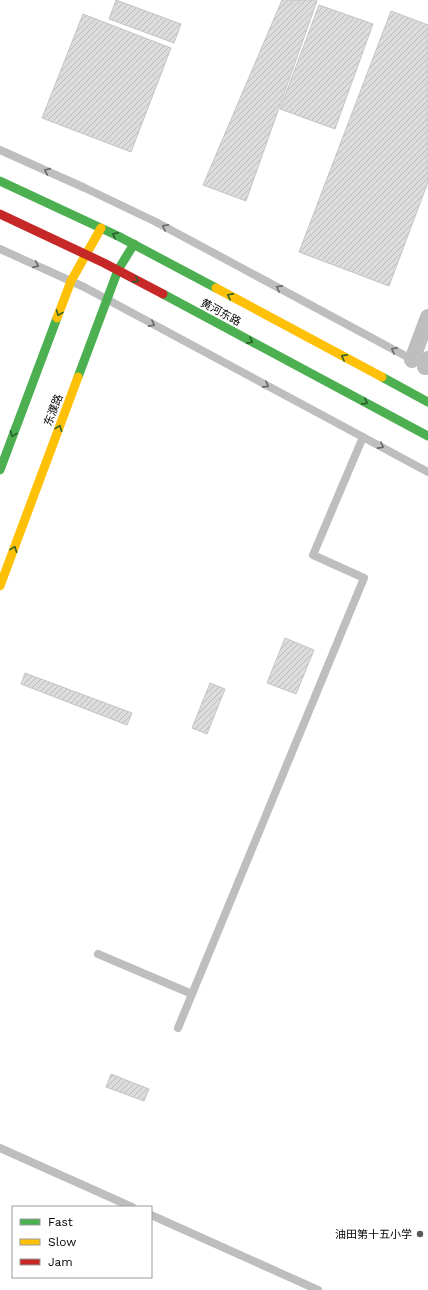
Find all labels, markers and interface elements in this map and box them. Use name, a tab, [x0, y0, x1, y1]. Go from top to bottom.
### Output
one-way arrow	[44, 168, 52, 176]
one-way arrow	[161, 224, 169, 231]
one-way arrow	[112, 232, 119, 239]
one-way arrow	[31, 260, 39, 268]
one-way arrow	[132, 275, 139, 283]
one-way arrow	[276, 286, 283, 293]
one-way arrow	[226, 293, 234, 300]
street label: 黄河东路	[198, 296, 243, 329]
one-way arrow	[56, 309, 64, 316]
one-way arrow	[147, 319, 155, 326]
one-way arrow	[246, 336, 254, 344]
one-way arrow	[390, 347, 398, 355]
one-way arrow	[341, 354, 348, 362]
one-way arrow	[262, 380, 269, 388]
street label: 东濮路	[41, 392, 65, 428]
one-way arrow	[361, 398, 368, 405]
one-way arrow	[55, 424, 63, 431]
one-way arrow	[10, 431, 18, 438]
one-way arrow	[377, 442, 384, 449]
one-way arrow	[9, 546, 17, 553]
legend	[12, 1206, 152, 1278]
text: Fast	[48, 1215, 73, 1229]
place label: 油田第十五小学	[335, 1228, 412, 1241]
marker: 油田第十五小学	[415, 1229, 425, 1239]
text: Slow	[48, 1235, 76, 1249]
text: Jam	[48, 1255, 73, 1269]

